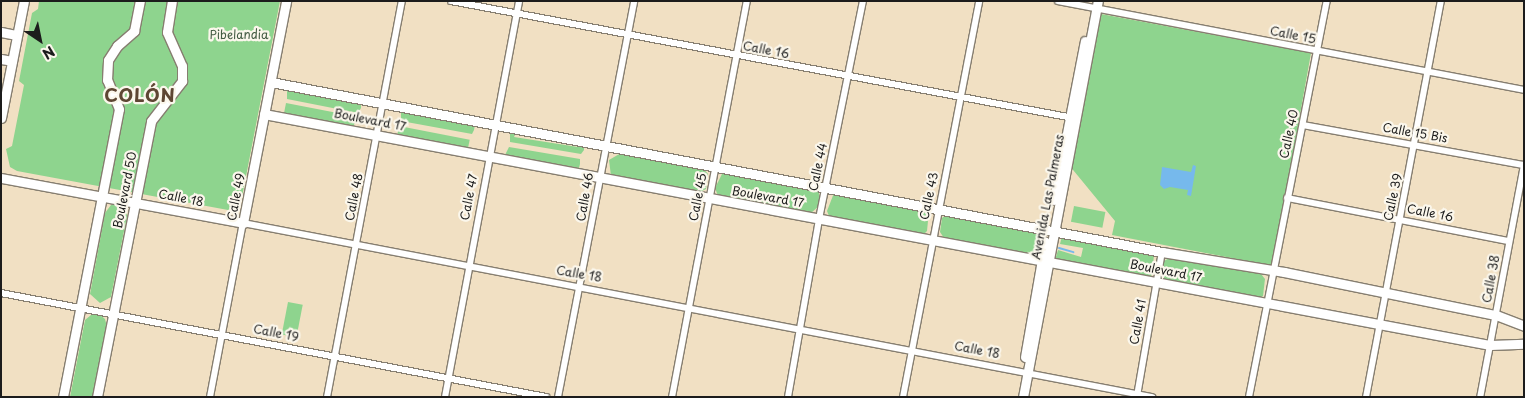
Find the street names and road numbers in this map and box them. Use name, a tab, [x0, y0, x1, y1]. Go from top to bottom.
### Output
street label: Calle 15	[1269, 24, 1317, 46]
street label: Calle 16	[742, 38, 790, 62]
street label: Boulevard 17	[333, 106, 407, 134]
street label: Calle 40	[1277, 108, 1301, 160]
street label: Calle 15 Bis	[1381, 120, 1449, 146]
street label: Avenida Las Palmeras	[1029, 134, 1067, 260]
street label: Calle 44	[806, 142, 830, 192]
street label: Boulevard 50	[111, 151, 139, 229]
street label: Calle 46	[574, 171, 596, 223]
street label: Calle 43	[917, 171, 941, 221]
street label: Calle 49	[224, 172, 248, 222]
street label: Calle 48	[342, 172, 366, 222]
street label: Calle 47	[457, 172, 481, 222]
street label: Calle 45	[686, 172, 710, 222]
street label: Calle 39	[1381, 172, 1405, 222]
street label: Boulevard 17	[731, 184, 805, 210]
street label: Calle 18	[157, 187, 205, 209]
street label: Calle 16	[1406, 201, 1454, 225]
street label: Calle 38	[1479, 254, 1503, 304]
street label: Boulevard 17	[1129, 257, 1203, 285]
street label: Calle 18	[555, 263, 603, 285]
street label: Calle 41	[1127, 298, 1149, 346]
street label: Calle 19	[252, 322, 300, 344]
street label: Calle 18	[953, 339, 1001, 361]

